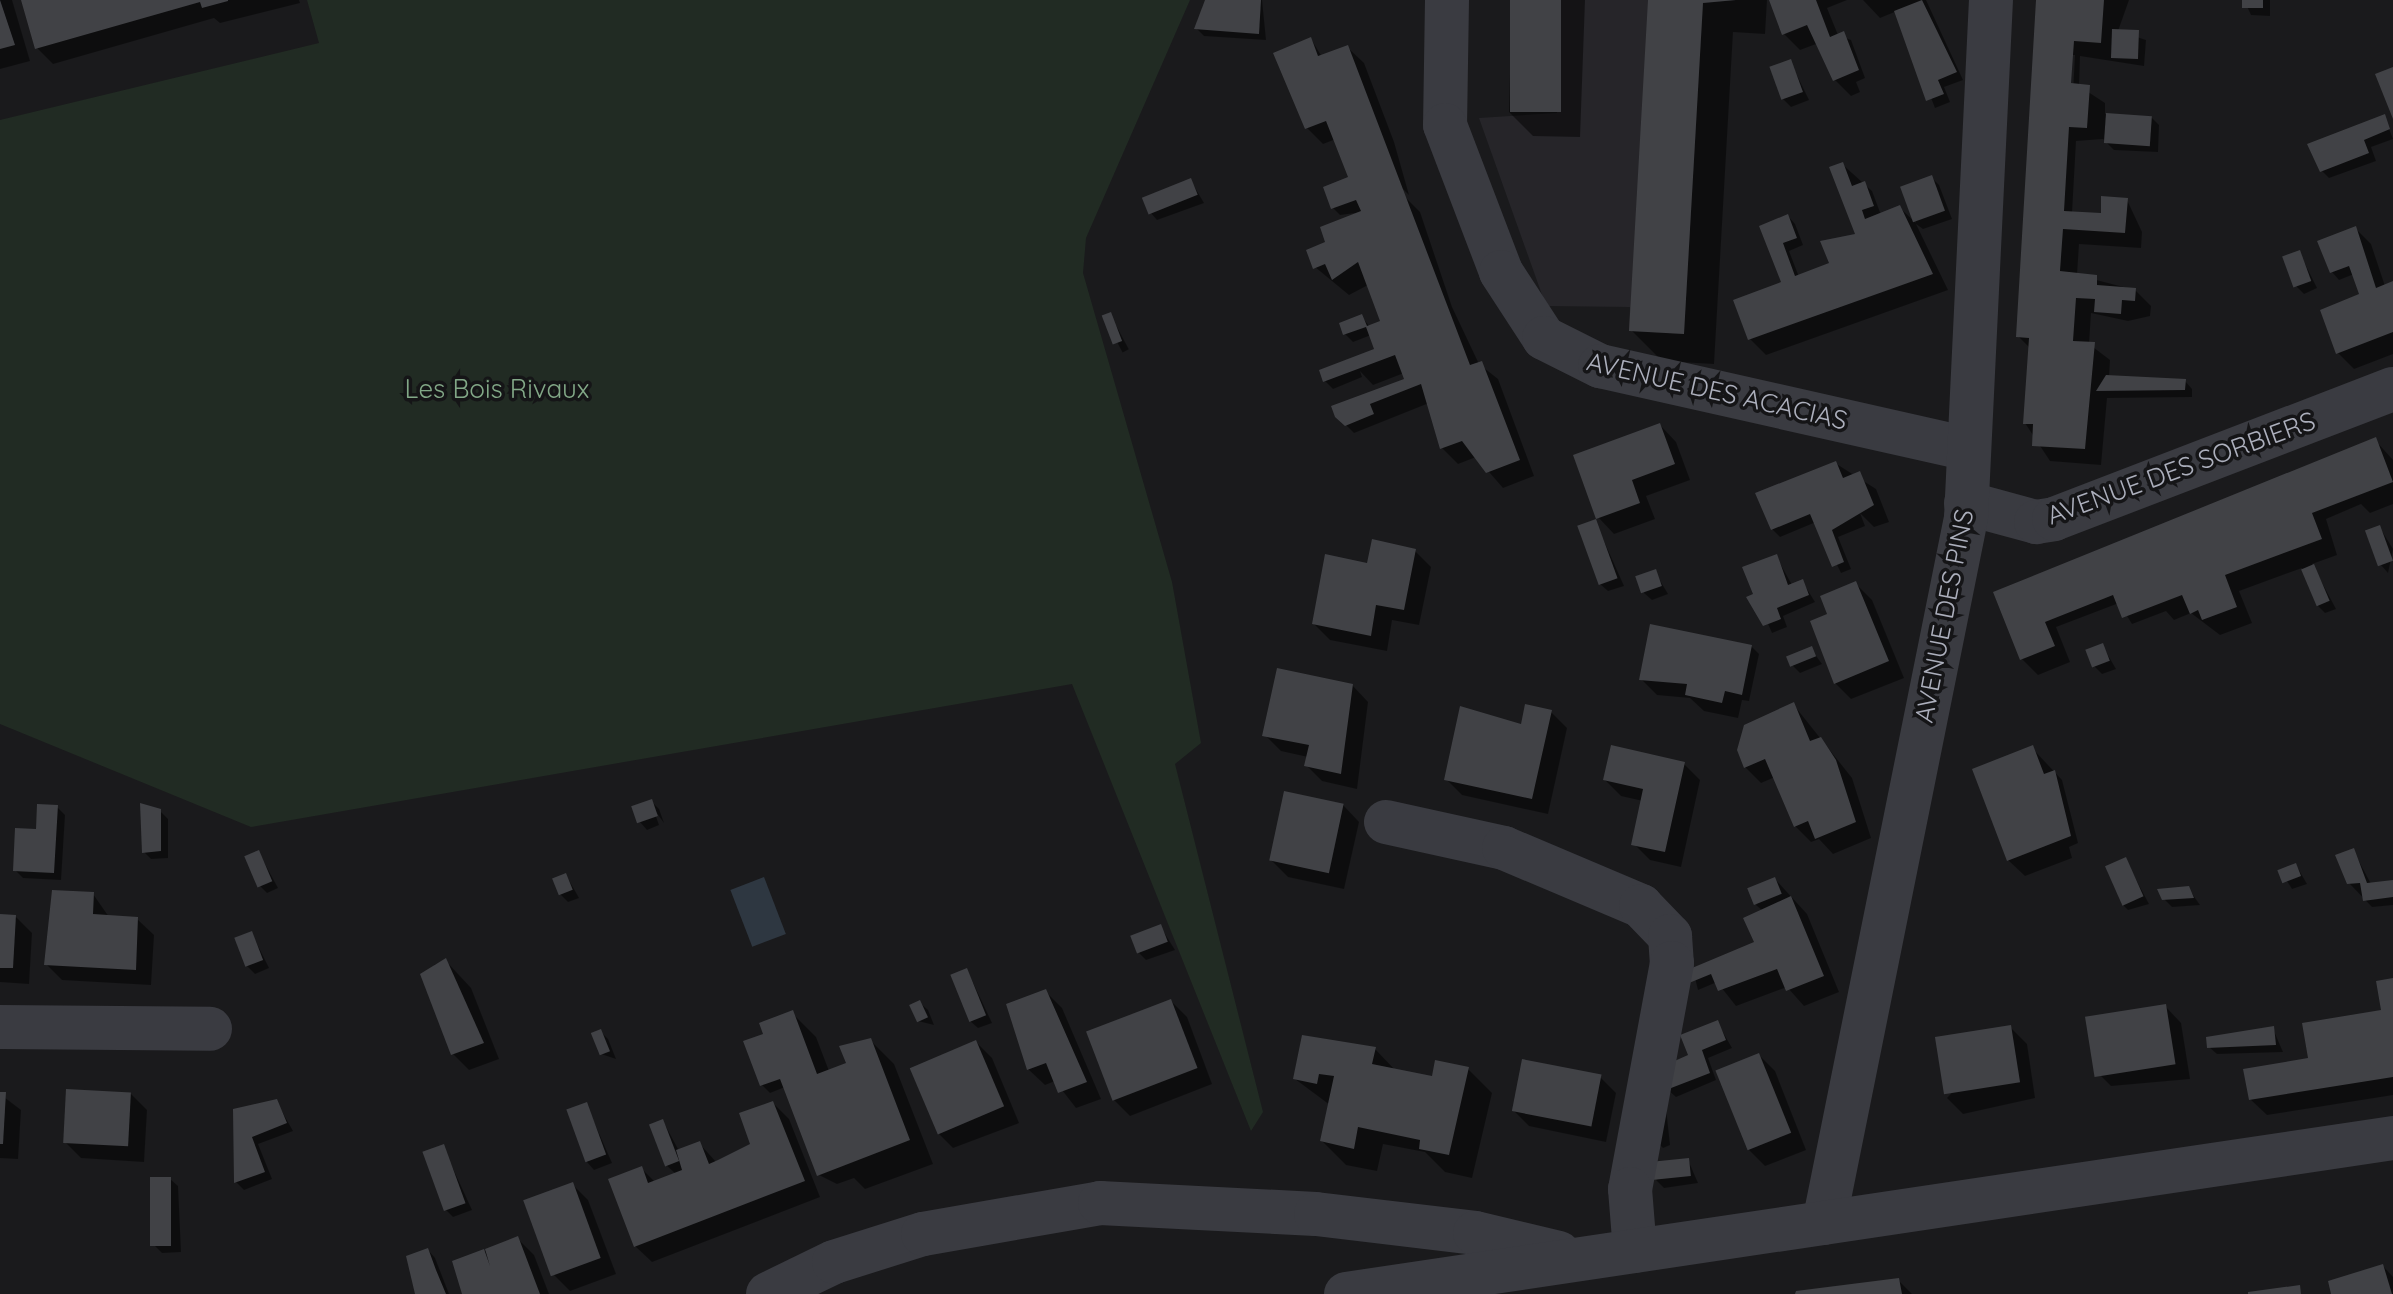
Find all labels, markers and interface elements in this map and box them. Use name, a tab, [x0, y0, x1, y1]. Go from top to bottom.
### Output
street label: AVENUE DES ACACIAS	[1584, 346, 1850, 436]
park label: Les Bois Rivaux	[405, 373, 589, 405]
street label: AVENUE DES SORBIERS	[2043, 405, 2319, 531]
street label: AVENUE DES PINS	[1908, 507, 1980, 725]

